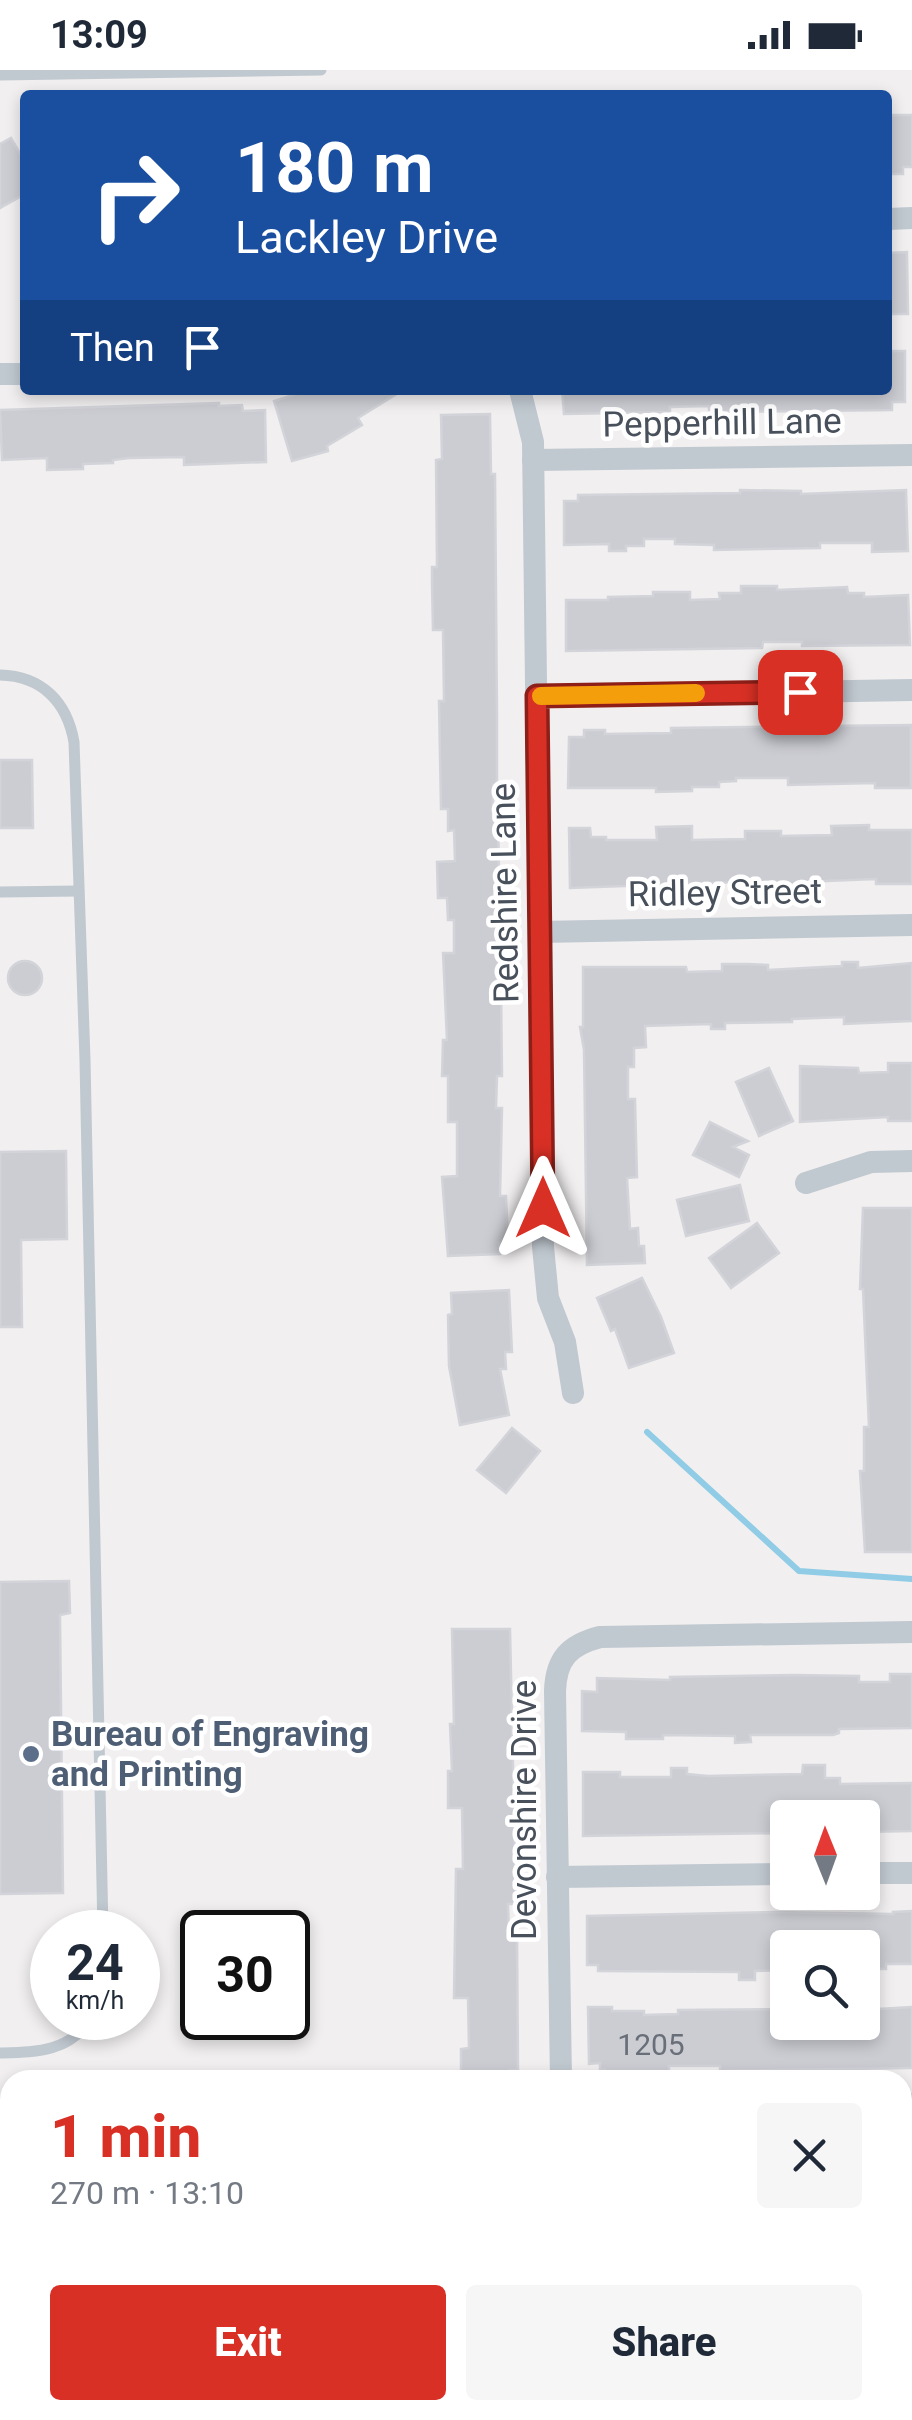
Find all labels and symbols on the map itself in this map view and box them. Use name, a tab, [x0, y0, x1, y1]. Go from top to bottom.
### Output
street label: Pepperhill Lane	[602, 400, 842, 446]
pin	[758, 650, 843, 735]
street label: Redshire Lane	[483, 783, 527, 1003]
street label: Ridley Street	[628, 871, 822, 915]
position arrow	[491, 1156, 595, 1260]
street label: Devonshire Drive	[504, 1680, 545, 1940]
place label: Bureau of Engraving and Printing	[51, 1714, 369, 1795]
marker: Bureau of Engraving and Printing	[20, 1743, 42, 1765]
north arrow	[770, 1800, 880, 1910]
speed limit sign: 30	[180, 1910, 310, 2040]
house number: 1205	[617, 2027, 685, 2062]

